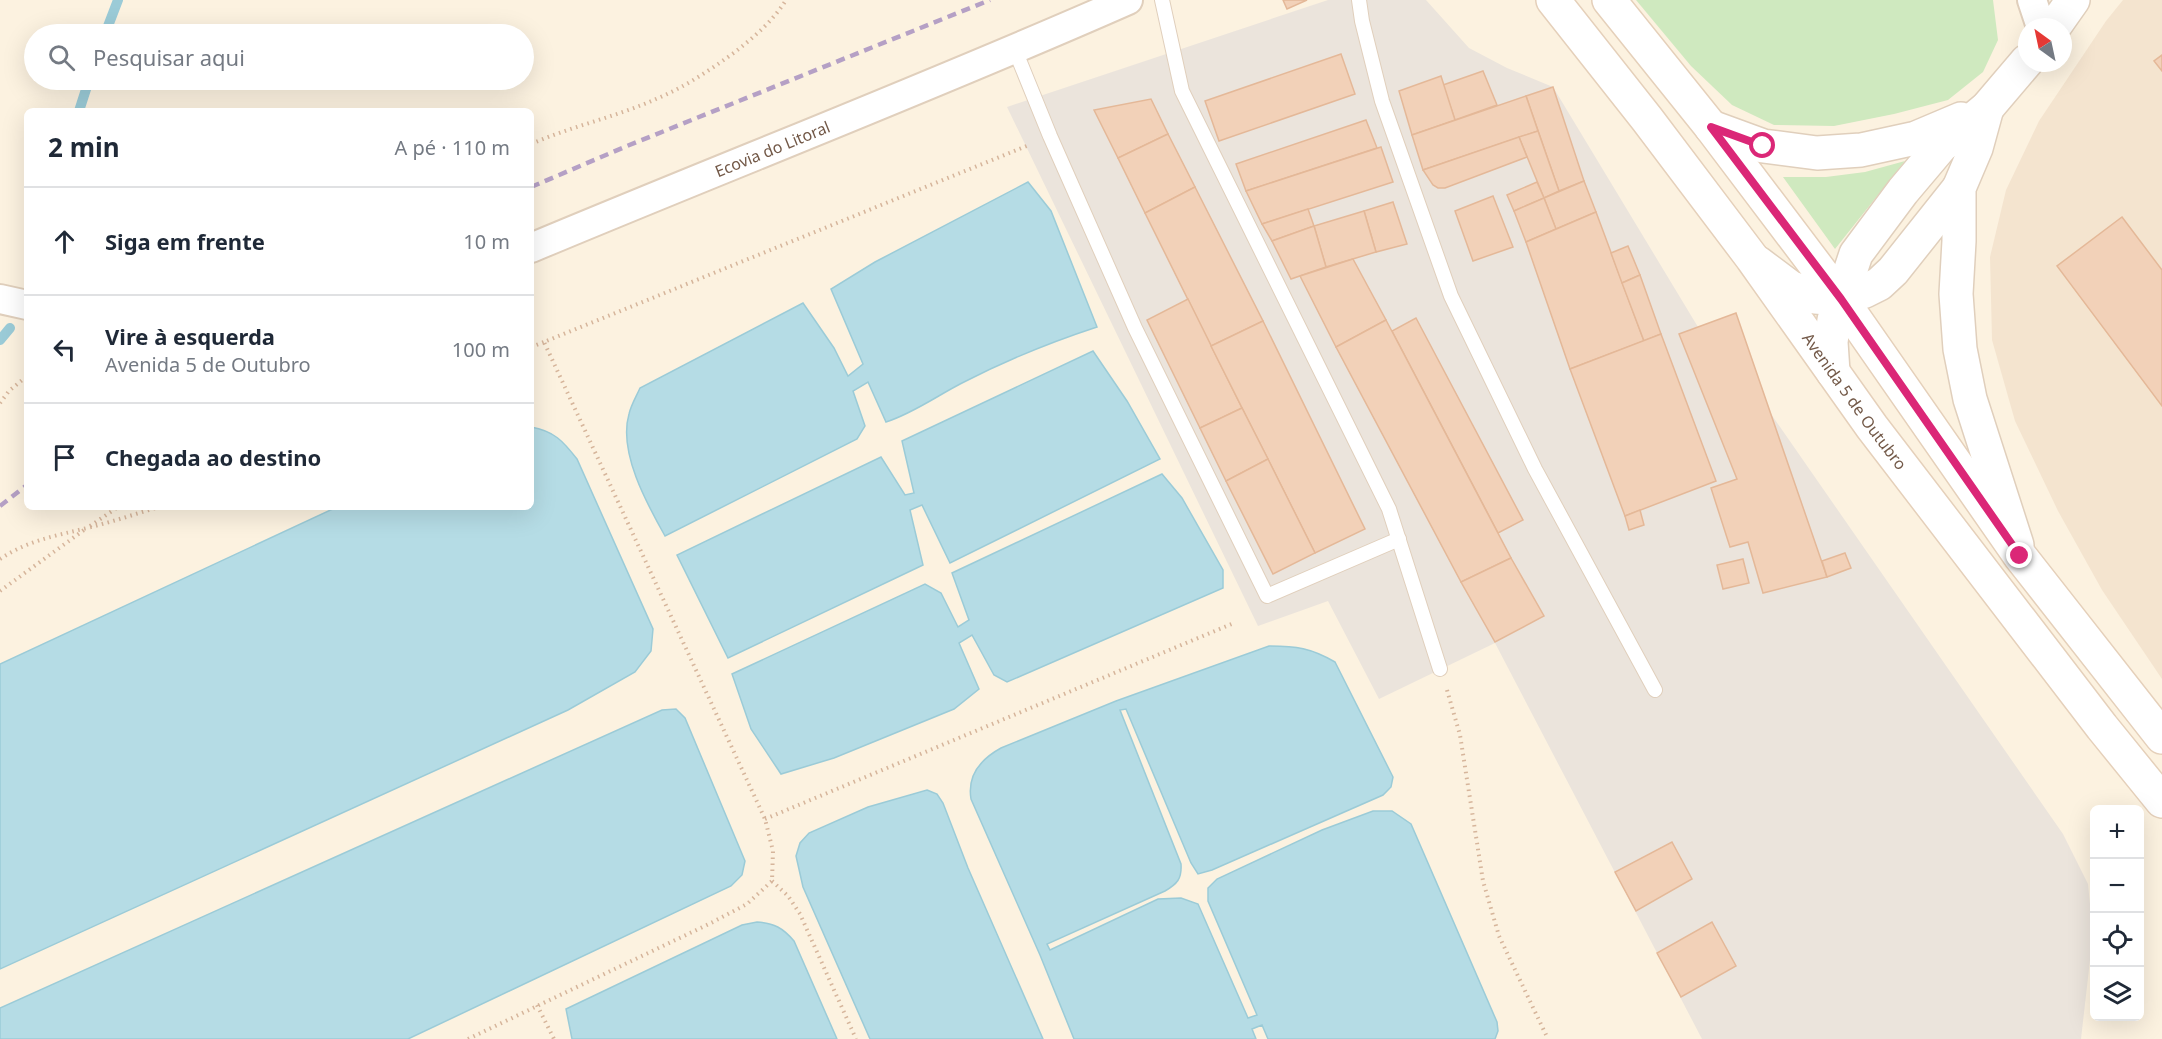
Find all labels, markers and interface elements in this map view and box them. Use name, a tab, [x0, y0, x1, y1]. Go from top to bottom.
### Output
north arrow	[2018, 18, 2072, 72]
search box	[24, 24, 534, 90]
icon: search	[45, 41, 78, 74]
text: Pesquisar aqui	[93, 42, 245, 72]
street label: Ecovia do Litoral	[712, 116, 833, 182]
text: 2 min	[48, 129, 120, 165]
route start	[1749, 132, 1775, 158]
text: A pé · 110 m	[394, 134, 510, 161]
icon: ahead	[48, 225, 81, 258]
text: Siga em frente	[105, 226, 265, 256]
text: 10 m	[463, 228, 510, 255]
text: Vire à esquerda	[105, 321, 275, 351]
street label: Avenida 5 de Outubro	[1797, 328, 1912, 474]
icon: left	[48, 333, 81, 366]
text: 100 m	[452, 336, 510, 363]
text: Avenida 5 de Outubro	[105, 351, 311, 378]
icon: arrive	[48, 441, 81, 474]
text: Chegada ao destino	[105, 442, 321, 472]
route end	[2006, 542, 2032, 568]
map controls	[2090, 805, 2144, 1021]
button: +	[2090, 805, 2144, 859]
button: −	[2090, 859, 2144, 913]
button: locate	[2090, 913, 2144, 967]
button: layers	[2090, 967, 2144, 1021]

